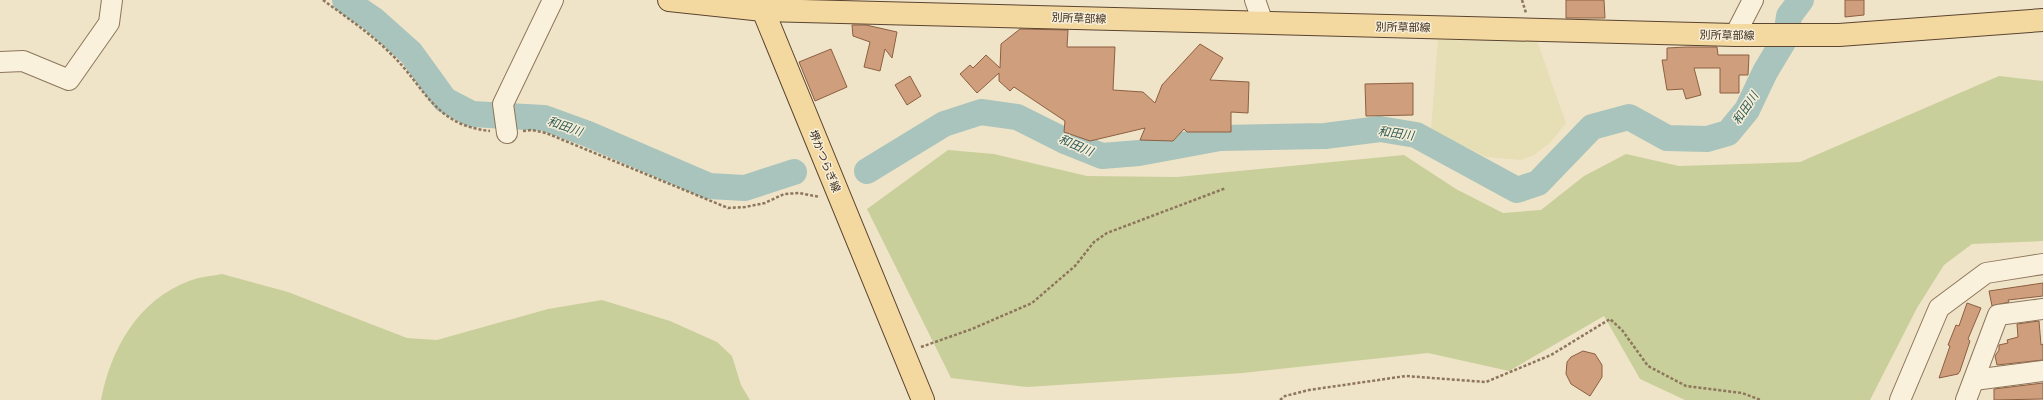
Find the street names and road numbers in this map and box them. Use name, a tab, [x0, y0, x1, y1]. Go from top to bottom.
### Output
street label: 別所草部線	[1051, 10, 1107, 26]
street label: 別所草部線	[1375, 20, 1431, 34]
street label: 別所草部線	[1699, 28, 1755, 42]
street label: 堺かつらぎ線	[806, 128, 844, 194]

